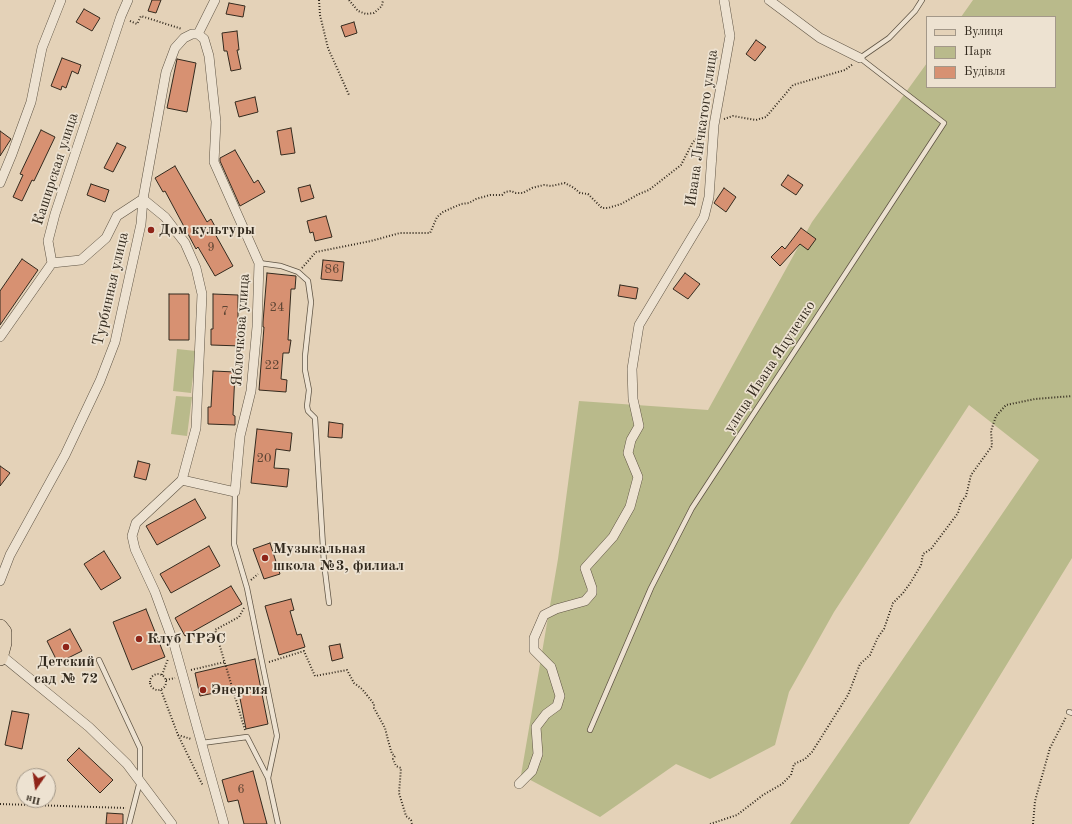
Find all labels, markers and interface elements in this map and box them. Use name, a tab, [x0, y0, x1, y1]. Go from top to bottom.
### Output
legend	[926, 16, 1056, 88]
text: Вулиця	[964, 26, 1003, 38]
text: Парк	[964, 46, 992, 58]
street label: Ивана Личкатого улица	[682, 48, 722, 208]
text: Будівля	[964, 66, 1006, 78]
street label: Каширская улица	[29, 110, 83, 228]
place label: Дом культуры	[159, 221, 255, 239]
marker: Дом культуры	[146, 225, 156, 235]
street label: Турбинная улица	[89, 230, 133, 348]
house number: 9	[207, 240, 215, 256]
house number: 86	[324, 262, 340, 278]
street label: Яблочкова улица	[228, 273, 254, 387]
street label: улица Ивана Яцуненко	[720, 297, 820, 437]
house number: 24	[269, 300, 285, 316]
house number: 7	[221, 304, 229, 320]
house number: 22	[264, 358, 280, 374]
house number: 20	[256, 451, 272, 467]
place label: Музыкальная школа №3, филиал	[273, 540, 404, 575]
marker: Музыкальная школа №3, филиал	[260, 553, 270, 563]
place label: Клуб ГРЭС	[147, 630, 226, 648]
marker: Клуб ГРЭС	[134, 634, 144, 644]
marker: Детский сад № 72	[61, 642, 71, 652]
place label: Детский сад № 72	[34, 653, 98, 688]
place label: Энергия	[211, 681, 268, 699]
marker: Энергия	[198, 685, 208, 695]
north arrow	[16, 768, 56, 808]
house number: 6	[237, 782, 245, 798]
text: Пн	[25, 792, 42, 806]

